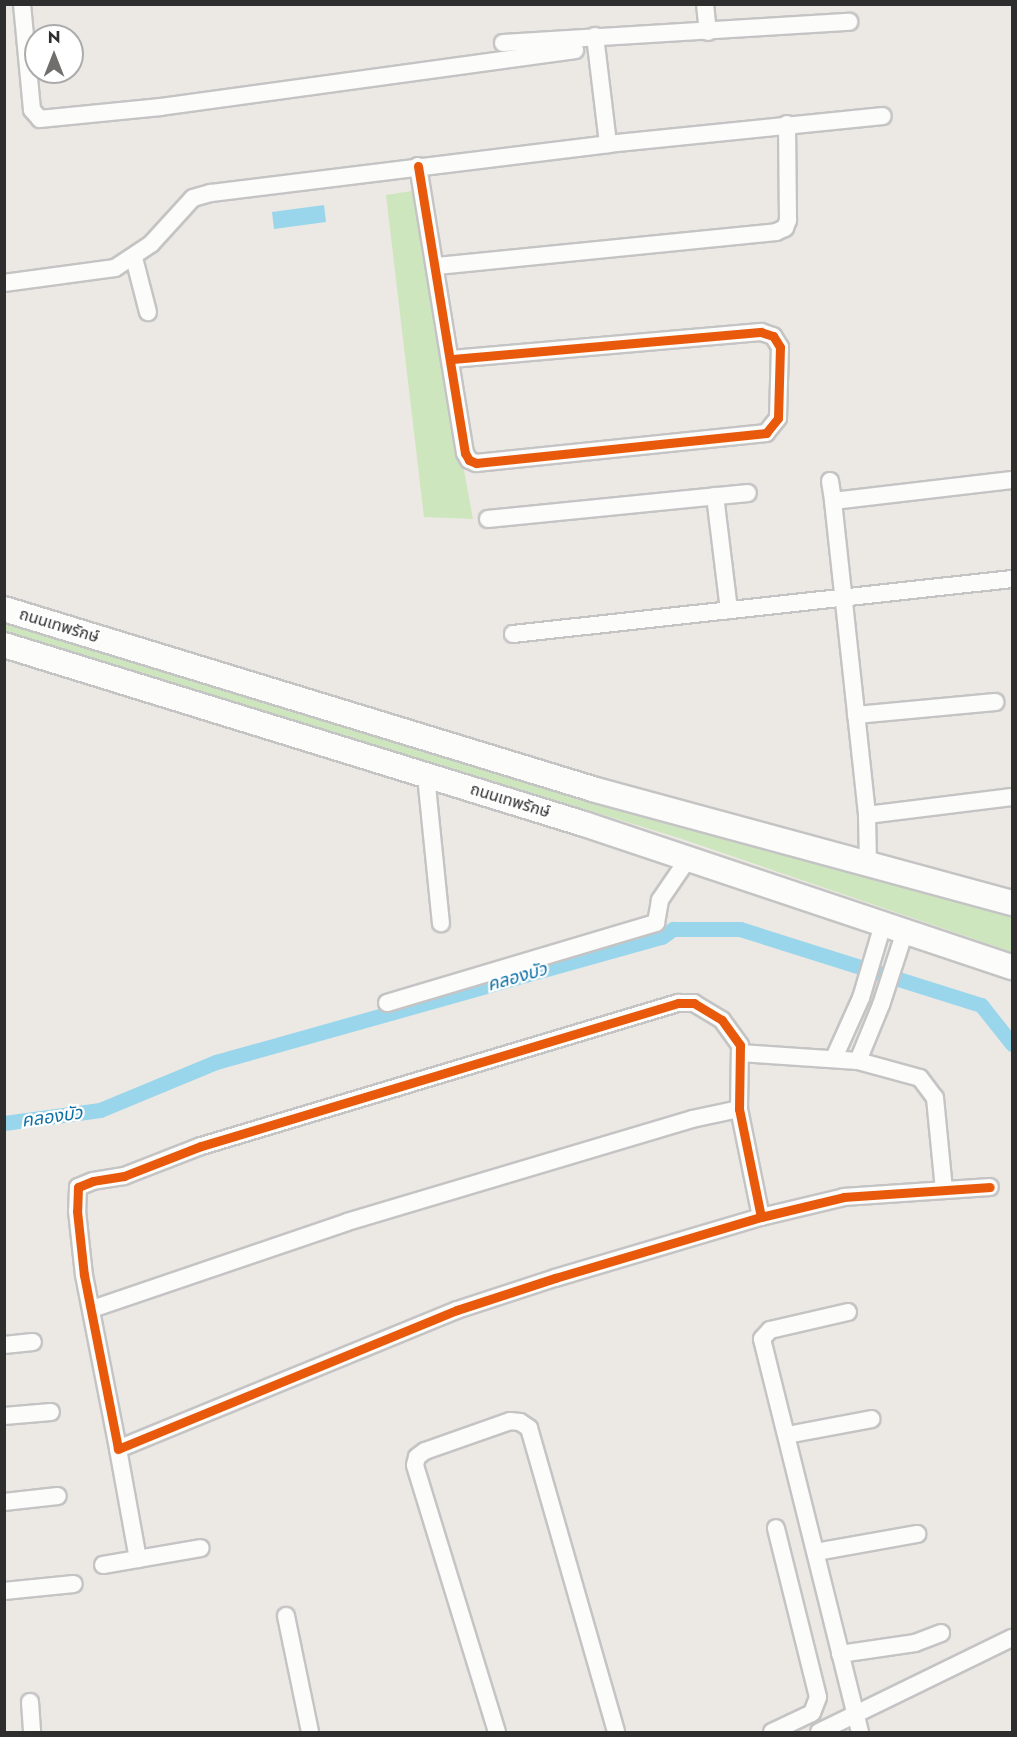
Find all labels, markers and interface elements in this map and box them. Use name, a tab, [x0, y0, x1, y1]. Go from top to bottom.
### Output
north arrow	[24, 24, 84, 84]
text: N	[48, 26, 60, 49]
street label: ถนนเทพรักษ์	[17, 605, 101, 647]
street label: ถนนเทพรักษ์	[468, 780, 552, 822]
water label: คลองบัว	[485, 958, 549, 996]
water label: คลองบัว	[20, 1102, 84, 1132]

